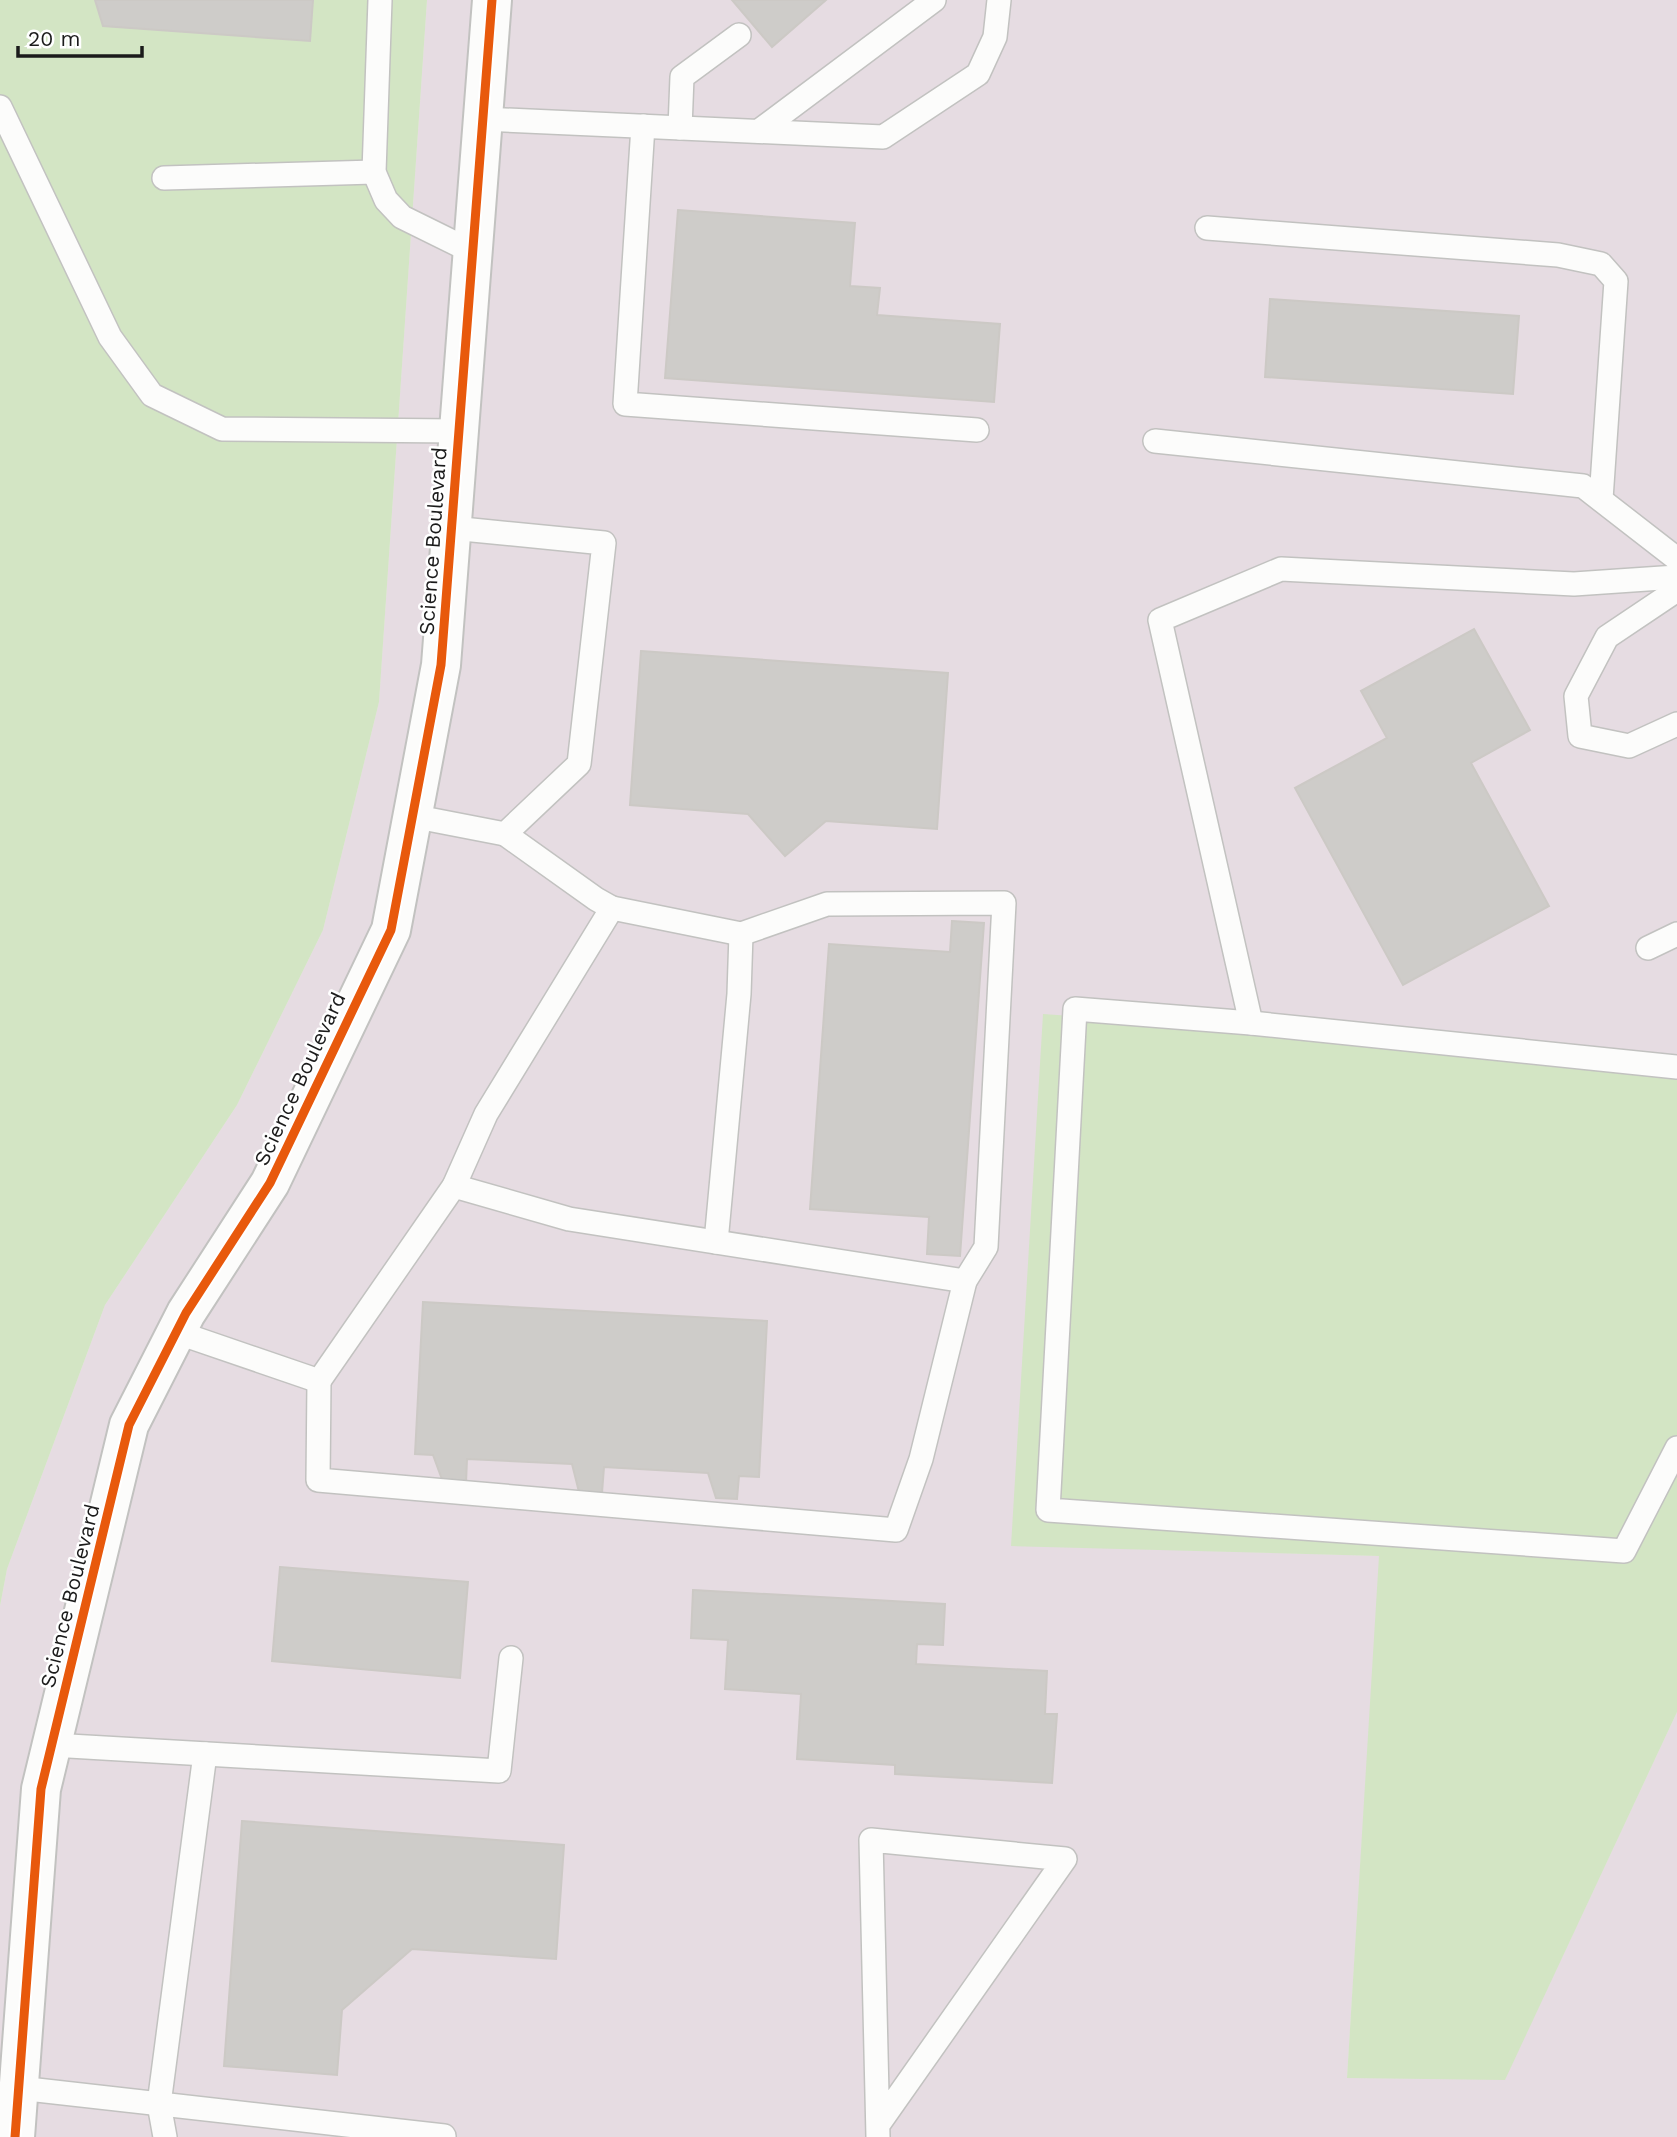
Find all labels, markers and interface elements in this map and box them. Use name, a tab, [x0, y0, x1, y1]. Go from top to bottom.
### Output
scale bar	[18, 14, 142, 58]
text: 20 m	[28, 26, 80, 51]
street label: Science Boulevard	[413, 446, 452, 636]
street label: Science Boulevard	[248, 988, 351, 1169]
street label: Science Boulevard	[35, 1501, 104, 1690]

